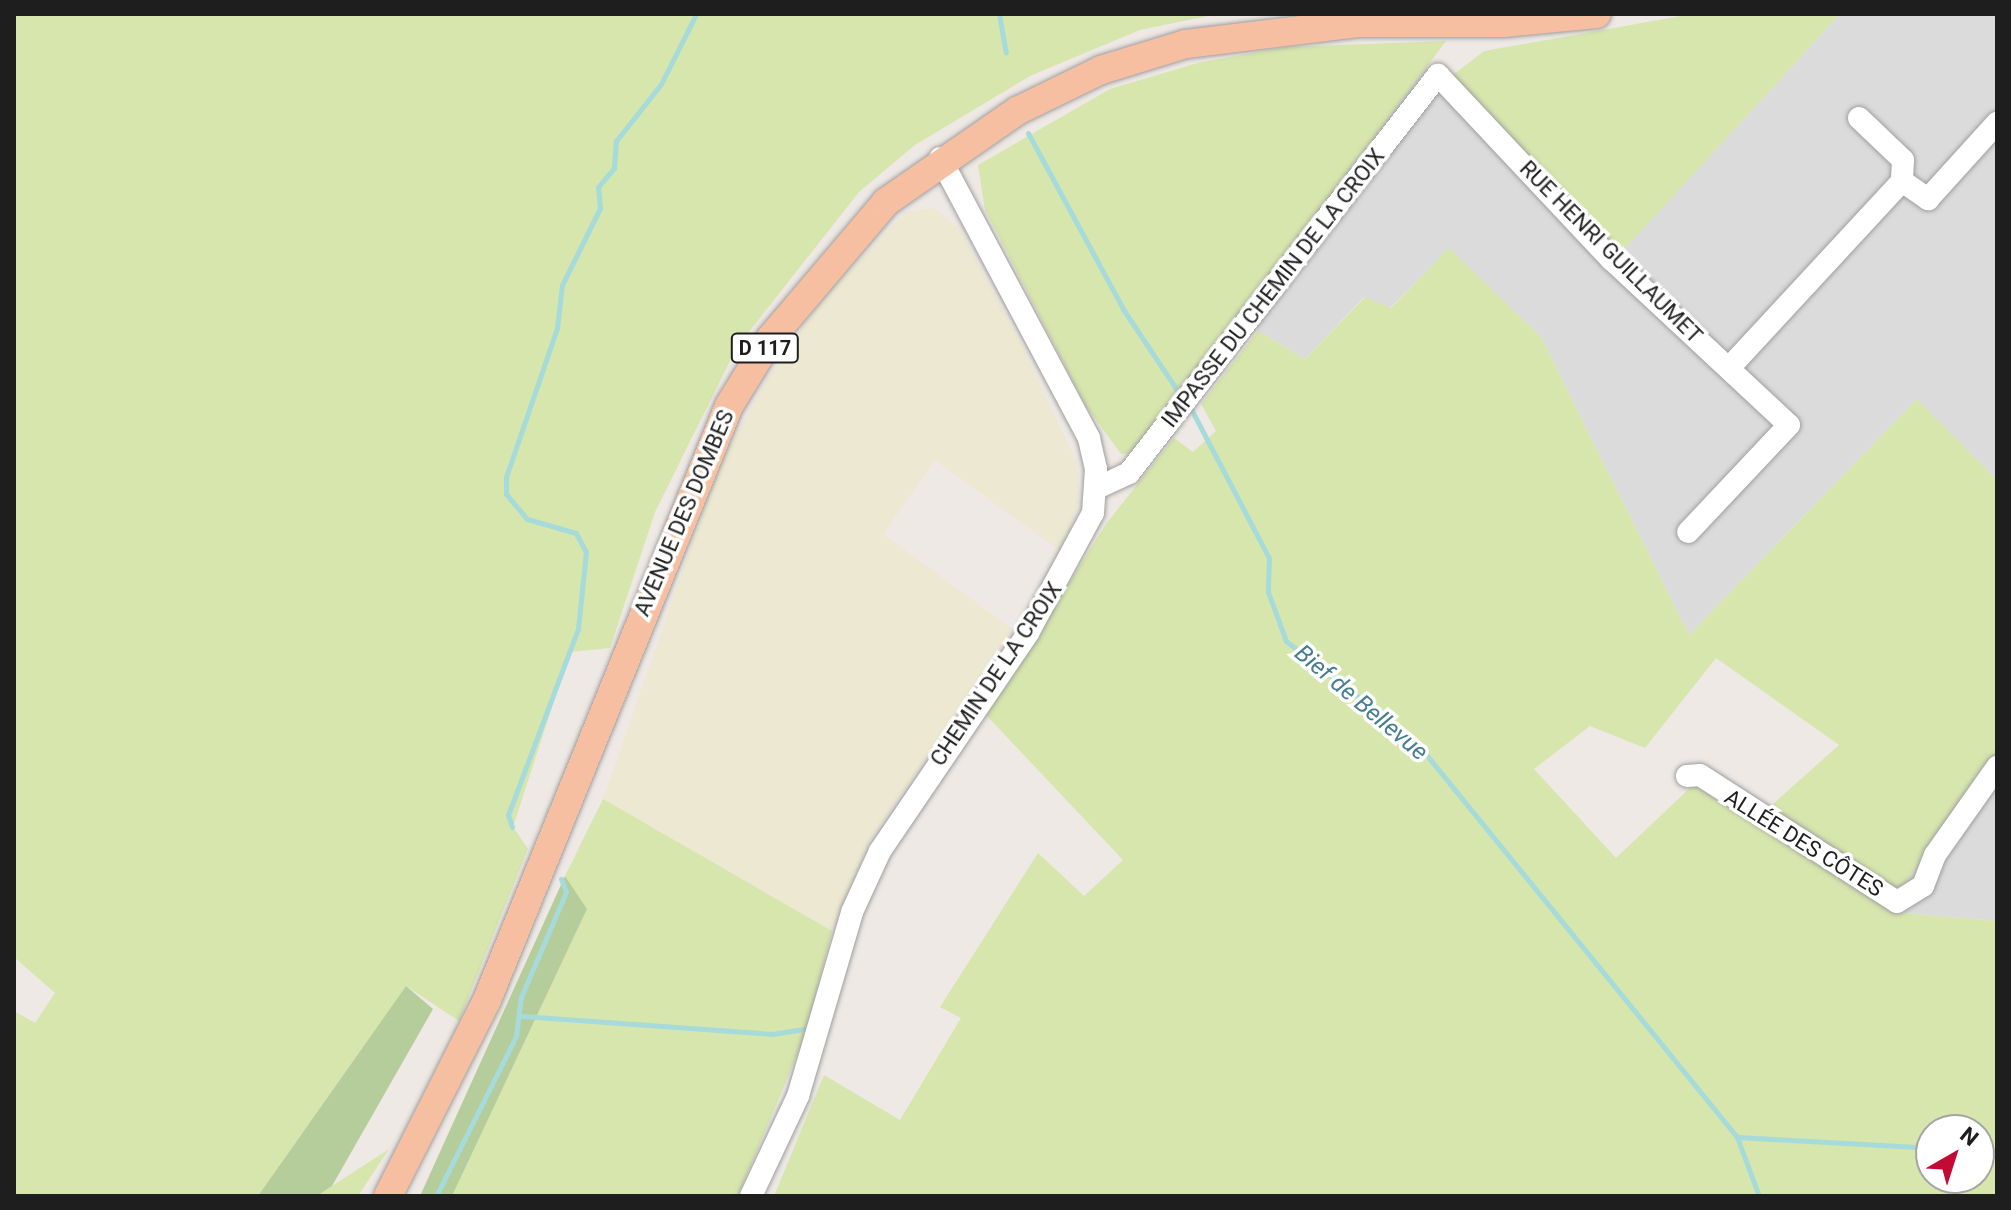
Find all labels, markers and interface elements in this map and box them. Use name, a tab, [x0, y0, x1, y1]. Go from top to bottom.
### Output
street label: IMPASSE DU CHEMIN DE LA CROIX	[1156, 143, 1390, 433]
street label: RUE HENRI GUILLAUMET	[1514, 155, 1708, 349]
road number: D 117	[729, 332, 801, 364]
street label: AVENUE DES DOMBES	[629, 406, 739, 620]
street label: CHEMIN DE LA CROIX	[925, 577, 1067, 771]
water label: Bief de Bellevue	[1289, 639, 1433, 767]
street label: ALLÉE DES CÔTES	[1720, 784, 1888, 902]
north arrow	[1915, 1114, 1995, 1194]
text: N	[1955, 1122, 1983, 1151]

